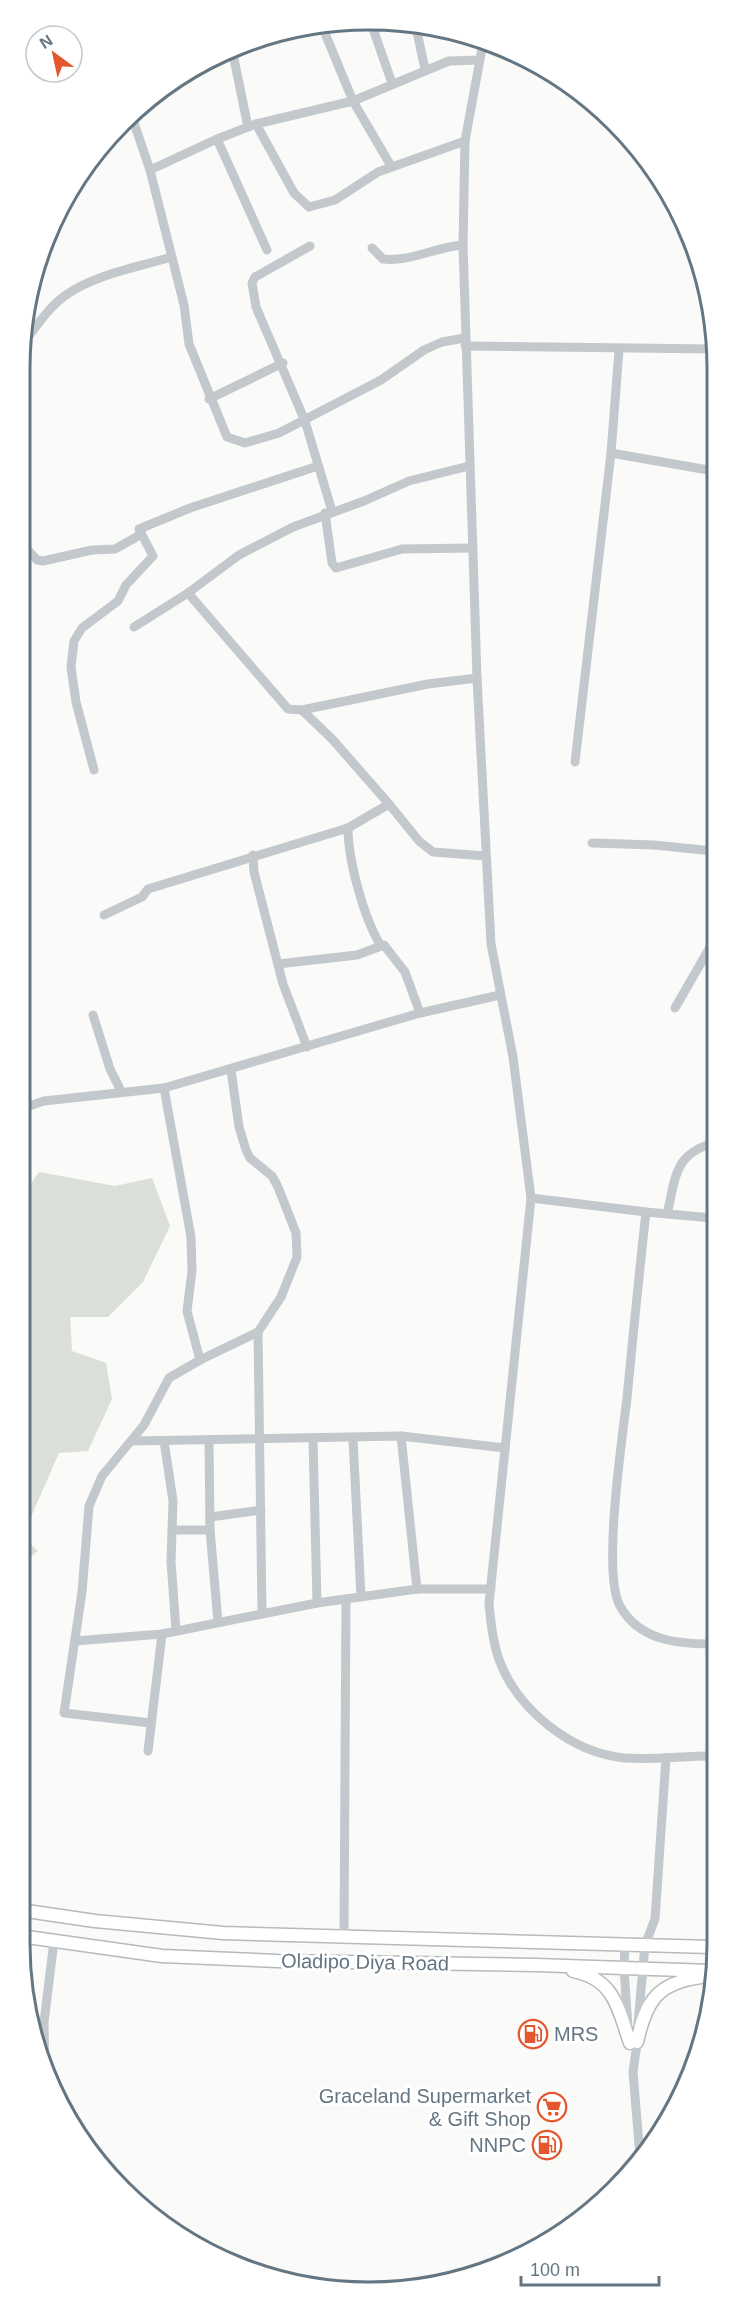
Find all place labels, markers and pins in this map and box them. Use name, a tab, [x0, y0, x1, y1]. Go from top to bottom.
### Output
fuel station icon: MRS	[517, 2018, 549, 2050]
place label: MRS	[554, 2023, 598, 2045]
place label: Graceland Supermarket & Gift Shop	[319, 2085, 531, 2130]
supermarket icon: Graceland Supermarket & Gift Shop	[536, 2091, 568, 2123]
fuel station icon: NNPC	[531, 2129, 563, 2161]
place label: NNPC	[469, 2134, 526, 2156]

